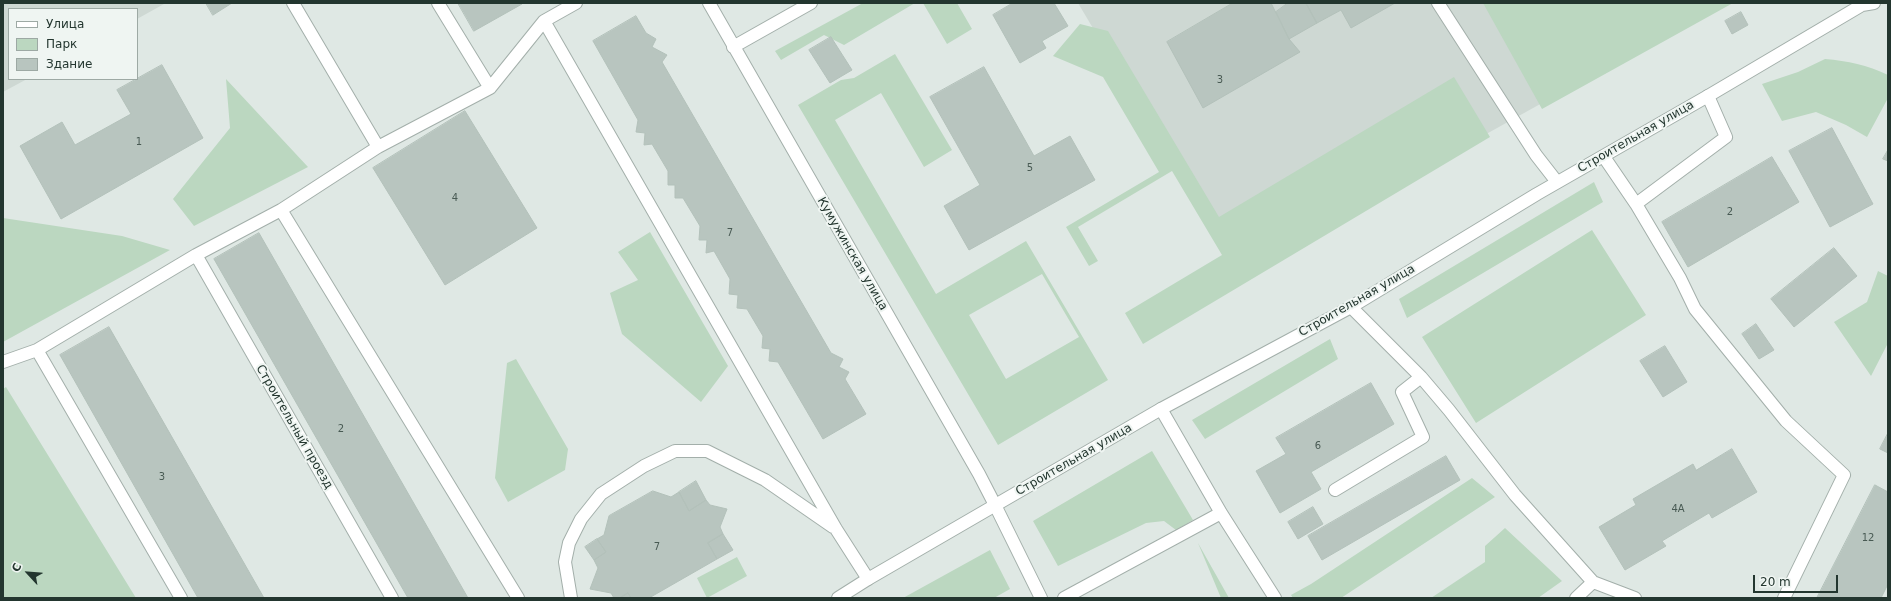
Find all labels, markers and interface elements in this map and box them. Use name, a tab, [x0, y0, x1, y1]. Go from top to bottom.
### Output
legend	[8, 8, 138, 80]
text: Улица	[46, 17, 84, 31]
text: Парк	[46, 37, 77, 51]
text: Здание	[46, 57, 92, 71]
house number: 3	[1217, 74, 1223, 86]
street label: Строительная улица	[1575, 98, 1697, 176]
house number: 1	[136, 136, 142, 148]
house number: 5	[1027, 162, 1033, 174]
house number: 4	[452, 192, 458, 204]
street label: Кумужинская улица	[814, 195, 890, 313]
house number: 2	[1727, 206, 1733, 218]
house number: 7	[727, 227, 733, 239]
street label: Строительная улица	[1296, 262, 1418, 340]
street label: Строительный проезд	[253, 362, 335, 492]
street label: Строительная улица	[1013, 421, 1135, 499]
house number: 2	[338, 423, 344, 435]
house number: 6	[1315, 440, 1321, 452]
house number: 3	[159, 471, 165, 483]
house number: 4А	[1671, 503, 1685, 515]
house number: 12	[1862, 532, 1874, 544]
house number: 7	[654, 541, 660, 553]
north arrow	[8, 553, 48, 593]
text: С	[9, 561, 24, 574]
scale bar	[1755, 567, 1840, 593]
text: 20 m	[1760, 575, 1791, 589]

